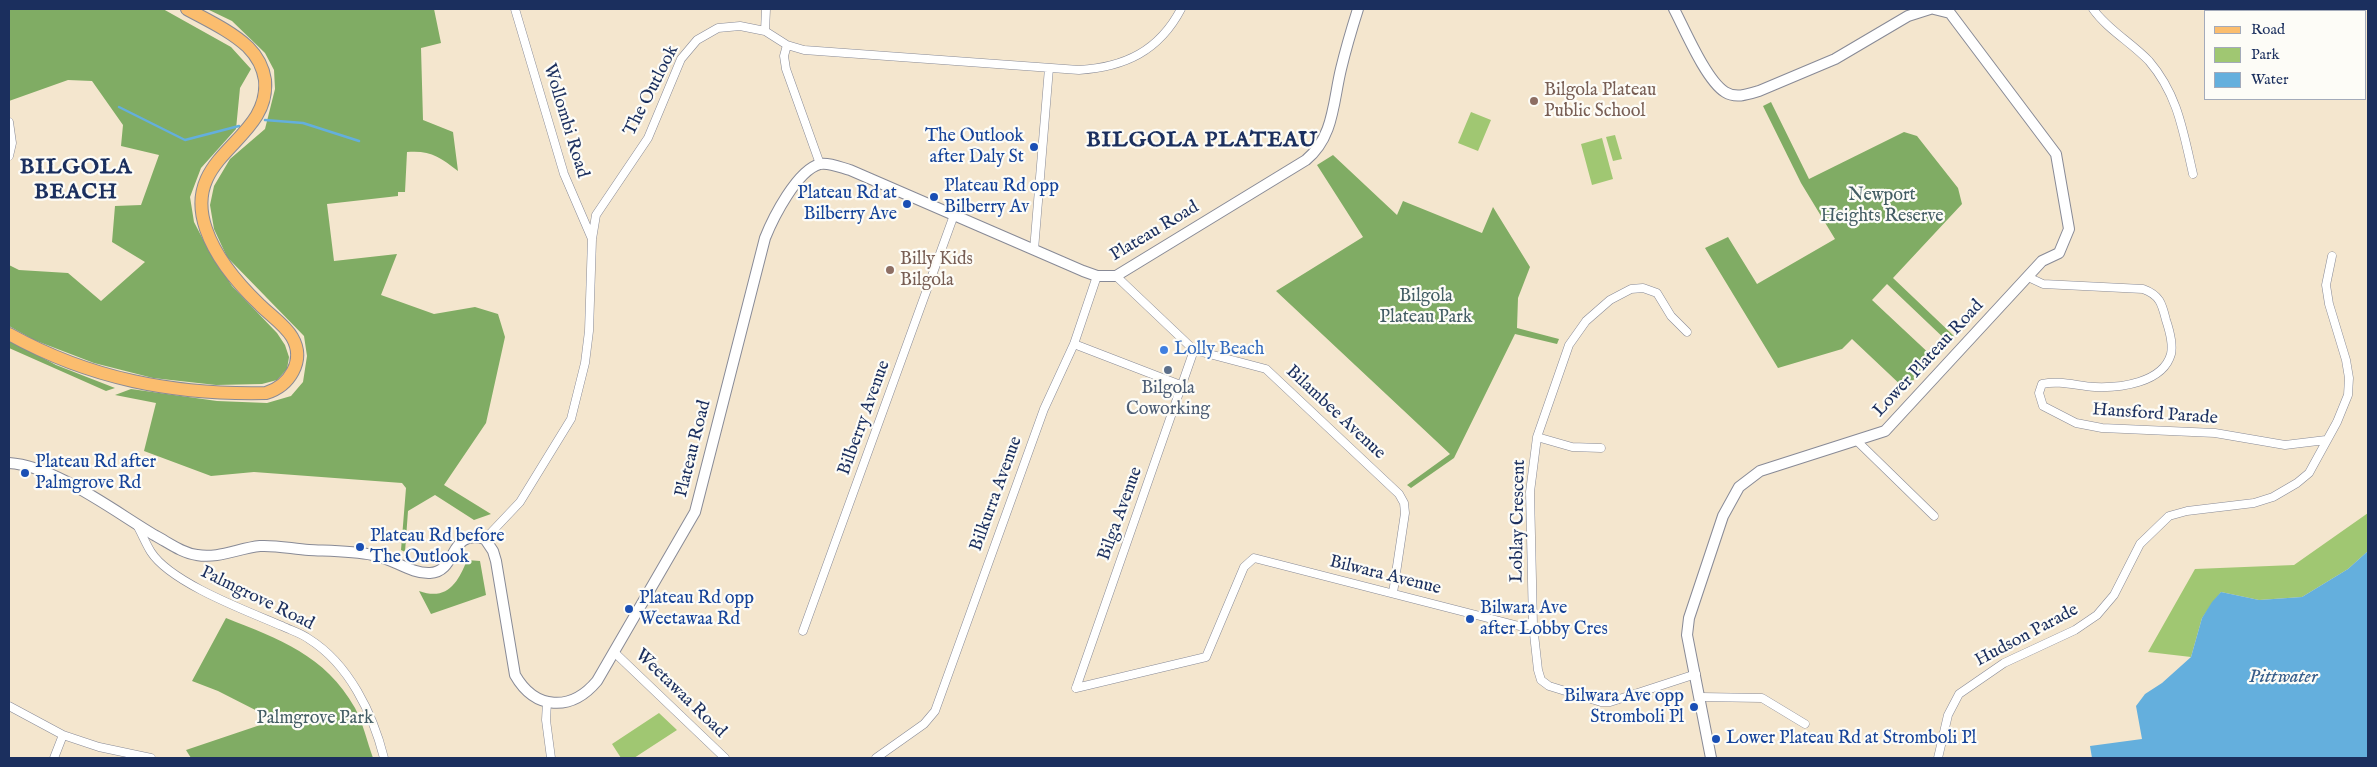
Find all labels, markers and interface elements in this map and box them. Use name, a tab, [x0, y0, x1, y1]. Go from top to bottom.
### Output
legend	[2204, 10, 2367, 100]
text: Road	[2251, 20, 2285, 39]
street label: The Outlook	[620, 42, 684, 140]
text: Park	[2251, 45, 2280, 64]
street label: Wollombi Road	[537, 61, 593, 181]
text: Water	[2251, 70, 2288, 89]
place label: Bilgola Plateau Public School	[1544, 80, 1656, 122]
marker: Bilgola Plateau Public School	[1528, 95, 1540, 107]
place label: The Outlook after Daly St	[925, 126, 1024, 168]
district label: BILGOLA PLATEAU	[1084, 128, 1320, 154]
marker: The Outlook after Daly St	[1028, 141, 1040, 153]
district label: BILGOLA BEACH	[19, 155, 133, 206]
place label: Plateau Rd opp Bilberry Av	[944, 176, 1059, 218]
place label: Plateau Rd at Bilberry Ave	[797, 183, 897, 225]
park label: Newport Heights Reserve	[1820, 185, 1944, 228]
marker: Plateau Rd opp Bilberry Av	[928, 191, 940, 203]
street label: Plateau Road	[1107, 197, 1203, 267]
marker: Plateau Rd at Bilberry Ave	[901, 198, 913, 210]
place label: Billy Kids Bilgola	[900, 249, 973, 292]
marker: Billy Kids Bilgola	[884, 264, 896, 276]
park label: Bilgola Plateau Park	[1380, 286, 1472, 328]
street label: Lower Plateau Road	[1869, 296, 1989, 422]
place label: Lolly Beach	[1174, 339, 1264, 361]
marker: Lolly Beach	[1158, 344, 1170, 356]
street label: Bilberry Avenue	[834, 358, 896, 478]
street label: Bilambee Avenue	[1281, 361, 1389, 465]
marker: Bilgola Coworking	[1162, 364, 1174, 376]
place label: Bilgola Coworking	[1126, 378, 1210, 420]
street label: Plateau Road	[672, 398, 716, 500]
street label: Hansford Parade	[2092, 400, 2218, 430]
street label: Bilkurra Avenue	[966, 434, 1028, 554]
place label: Plateau Rd after Palmgrove Rd	[35, 452, 156, 494]
street label: Loblay Crescent	[1507, 459, 1531, 583]
street label: Bilga Avenue	[1094, 464, 1148, 564]
marker: Plateau Rd after Palmgrove Rd	[19, 467, 31, 479]
place label: Plateau Rd before The Outlook	[370, 526, 505, 568]
marker: Plateau Rd before The Outlook	[354, 541, 366, 553]
street label: Bilwara Avenue	[1327, 552, 1443, 600]
street label: Palmgrove Road	[197, 562, 317, 636]
place label: Plateau Rd opp Weetawaa Rd	[639, 588, 754, 630]
place label: Bilwara Ave after Lobby Cres	[1480, 598, 1608, 640]
street label: Hudson Parade	[1972, 600, 2082, 672]
marker: Plateau Rd opp Weetawaa Rd	[623, 603, 635, 615]
marker: Bilwara Ave after Lobby Cres	[1464, 613, 1476, 625]
street label: Weetawaa Road	[630, 645, 730, 743]
water label: Pittwater	[2249, 667, 2317, 689]
place label: Bilwara Ave opp Stromboli Pl	[1564, 686, 1684, 729]
marker: Bilwara Ave opp Stromboli Pl	[1688, 701, 1700, 713]
park label: Palmgrove Park	[256, 708, 374, 730]
place label: Lower Plateau Rd at Stromboli Pl	[1726, 728, 1976, 750]
marker: Lower Plateau Rd at Stromboli Pl	[1710, 733, 1722, 745]

